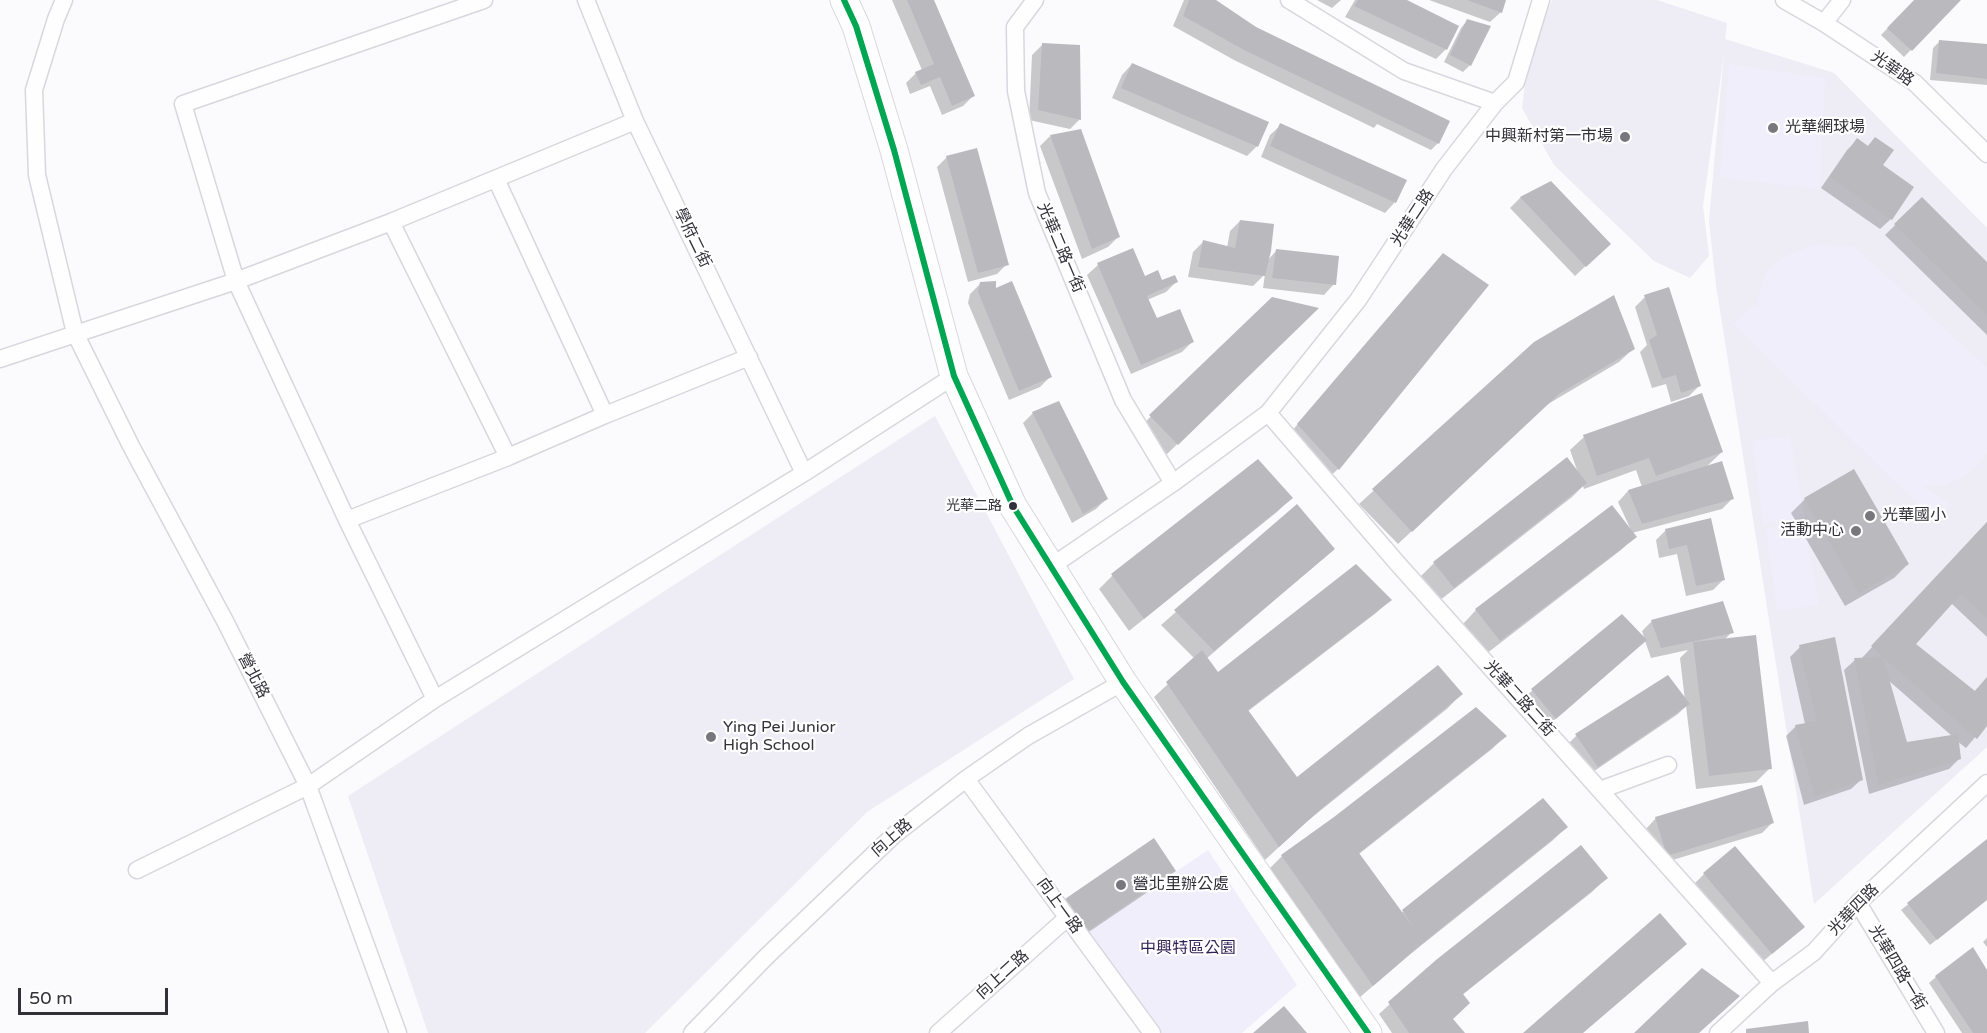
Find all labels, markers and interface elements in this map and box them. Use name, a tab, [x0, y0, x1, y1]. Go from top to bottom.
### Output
street label: 光華路	[1867, 47, 1917, 91]
place label: 光華網球場	[1785, 118, 1865, 138]
marker: 光華網球場	[1766, 121, 1780, 135]
place label: 中興新村第一市場	[1485, 127, 1613, 147]
marker: 中興新村第一市場	[1618, 130, 1632, 144]
street label: 光華二路	[1388, 186, 1438, 250]
street label: 光華二路一街	[1032, 200, 1088, 296]
street label: 學府二街	[669, 205, 715, 271]
place label: 光華二路	[946, 498, 1002, 514]
marker: 光華二路	[1007, 500, 1019, 512]
place label: 光華國小	[1882, 506, 1946, 526]
marker: 光華國小	[1863, 509, 1877, 523]
place label: 活動中心	[1780, 521, 1844, 541]
marker: 活動中心	[1849, 524, 1863, 538]
street label: 營北路	[234, 650, 272, 702]
street label: 光華二路二街	[1480, 657, 1558, 741]
place label: Ying Pei Junior High School	[723, 718, 836, 756]
marker: Ying Pei Junior High School	[704, 730, 718, 744]
street label: 向上路	[868, 815, 916, 861]
street label: 向上一路	[1032, 874, 1086, 938]
place label: 營北里辦公處	[1133, 875, 1229, 895]
marker: 營北里辦公處	[1114, 878, 1128, 892]
street label: 光華四路	[1825, 880, 1883, 940]
street label: 光華四路一街	[1864, 922, 1930, 1014]
park label: 中興特區公園	[1140, 939, 1236, 959]
street label: 向上二路	[973, 946, 1033, 1004]
scale bar	[21, 976, 171, 1014]
text: 50 m	[29, 987, 73, 1009]

